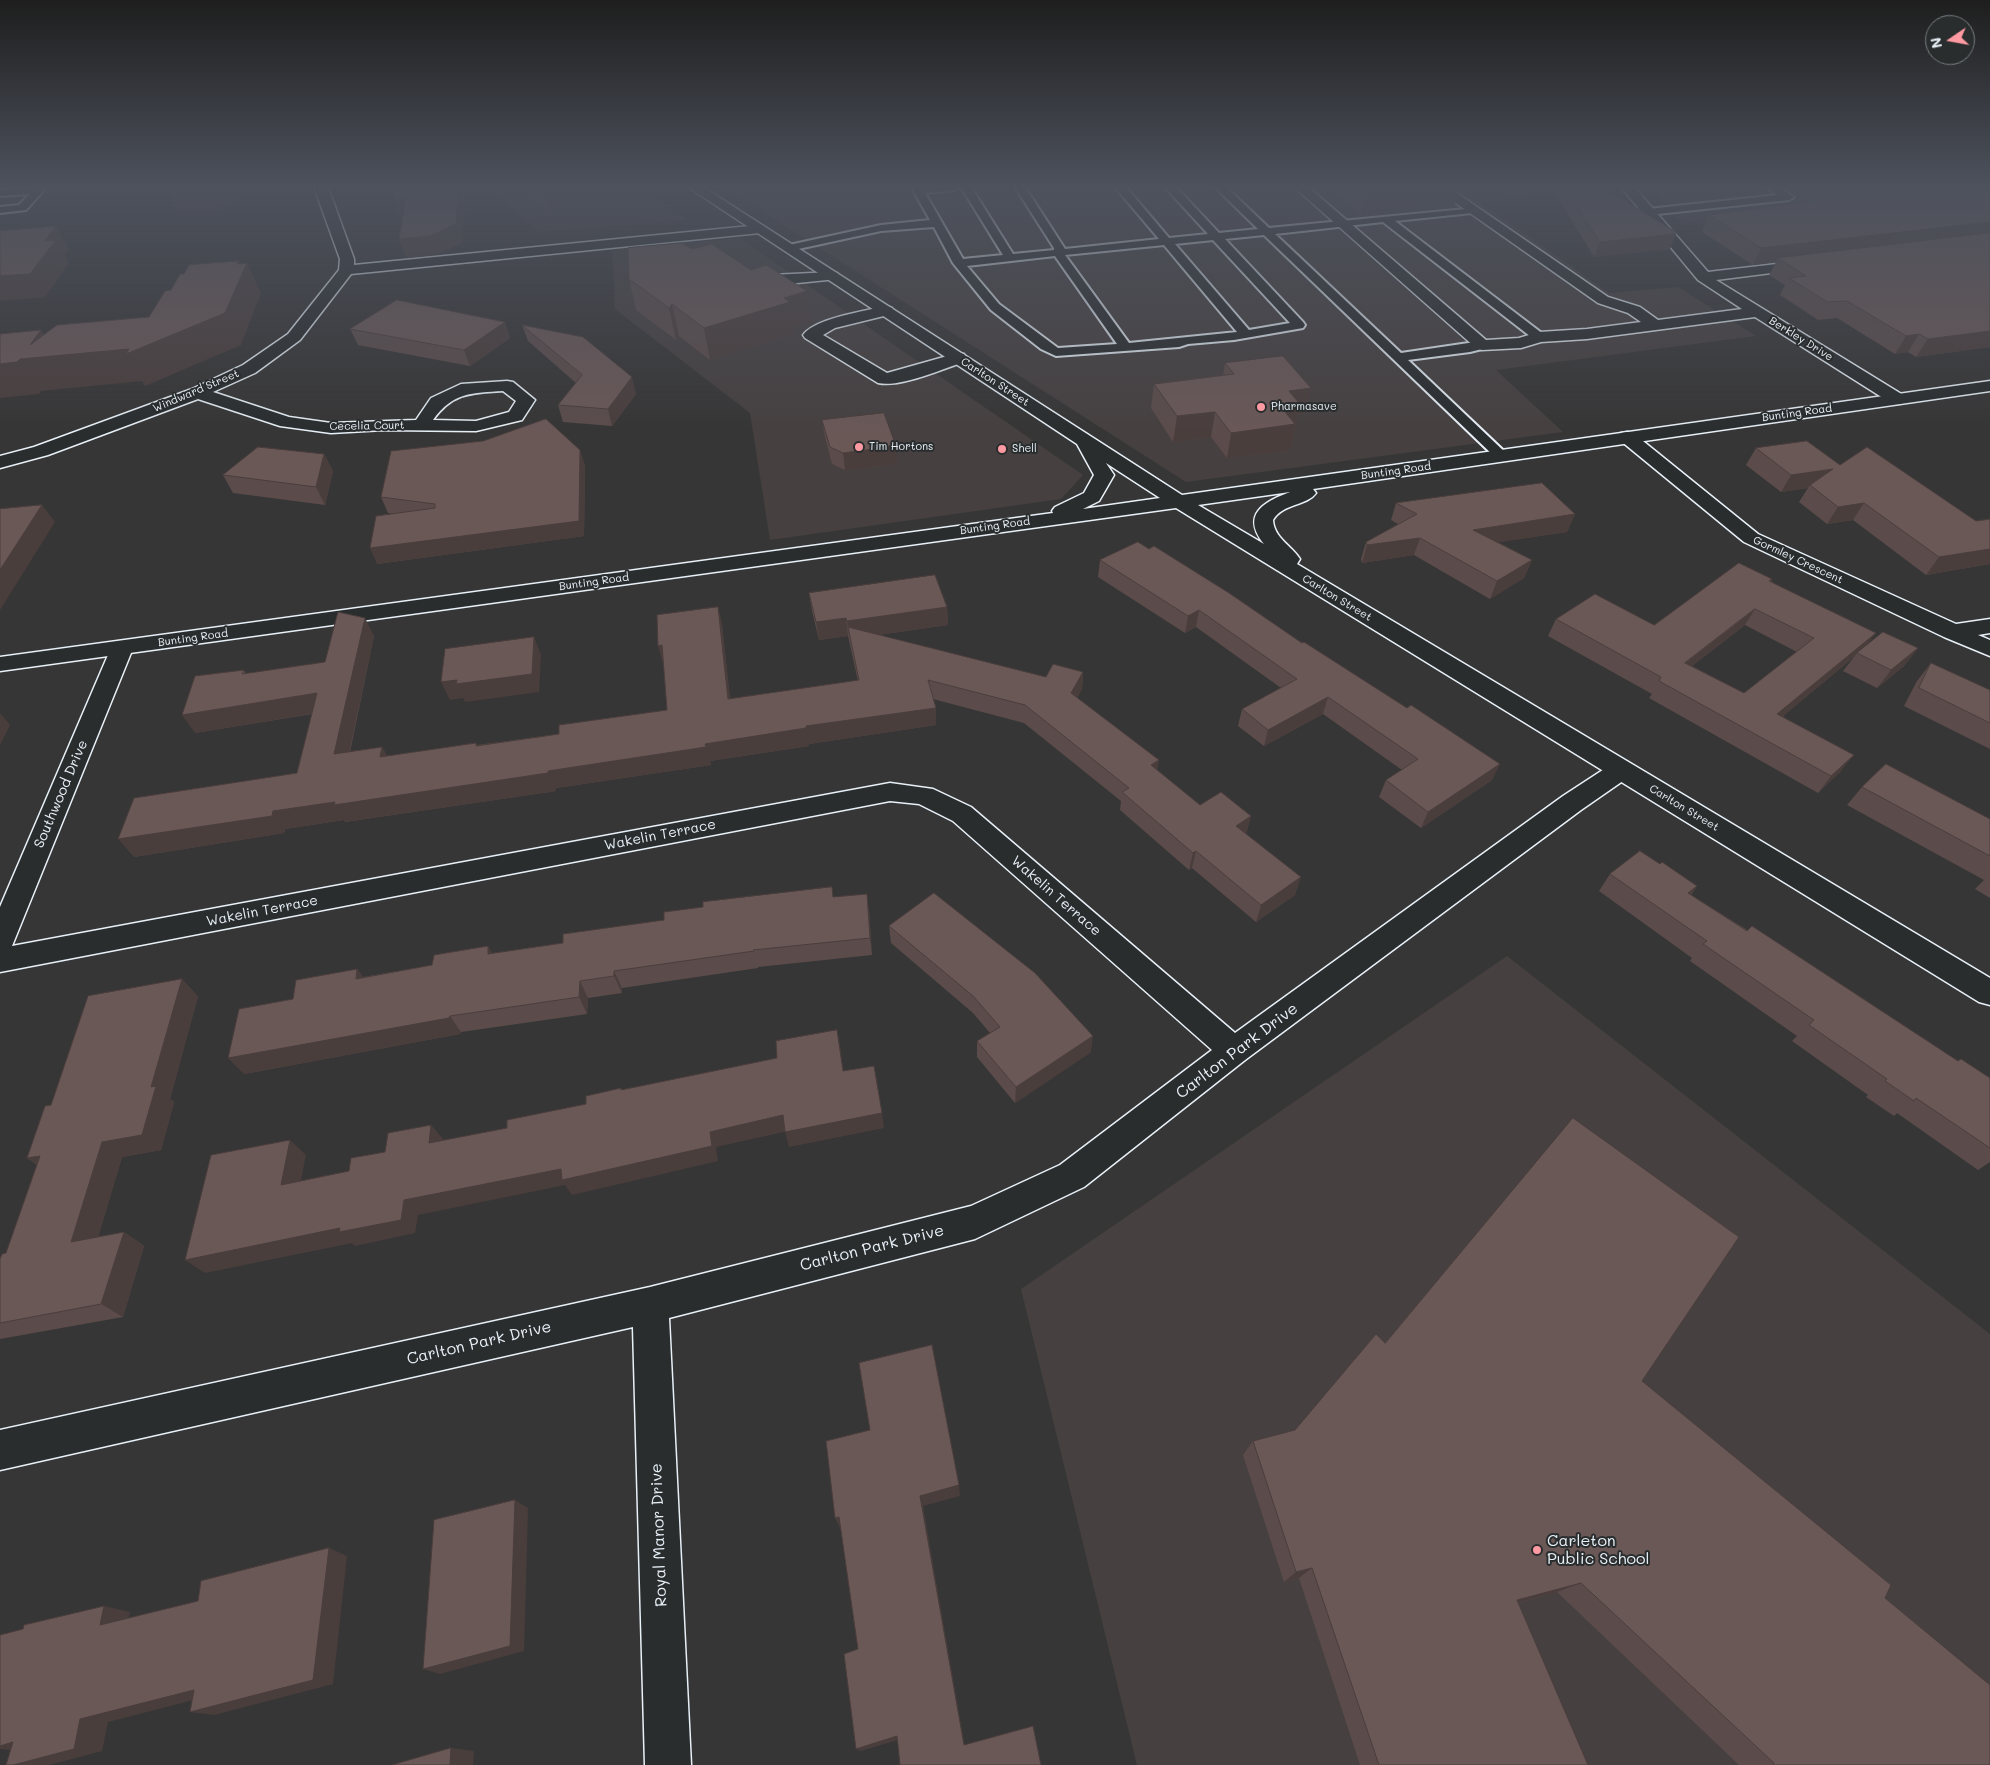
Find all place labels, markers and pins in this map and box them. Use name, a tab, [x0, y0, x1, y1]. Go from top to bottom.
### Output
place label: Pharmasave	[1271, 400, 1337, 414]
marker: Pharmasave	[1255, 401, 1267, 413]
place label: Tim Hortons	[869, 440, 933, 454]
marker: Tim Hortons	[853, 441, 865, 453]
place label: Shell	[1012, 442, 1037, 456]
marker: Shell	[996, 443, 1008, 455]
place label: Carleton Public School	[1547, 1531, 1650, 1569]
marker: Carleton Public School	[1531, 1544, 1543, 1556]

